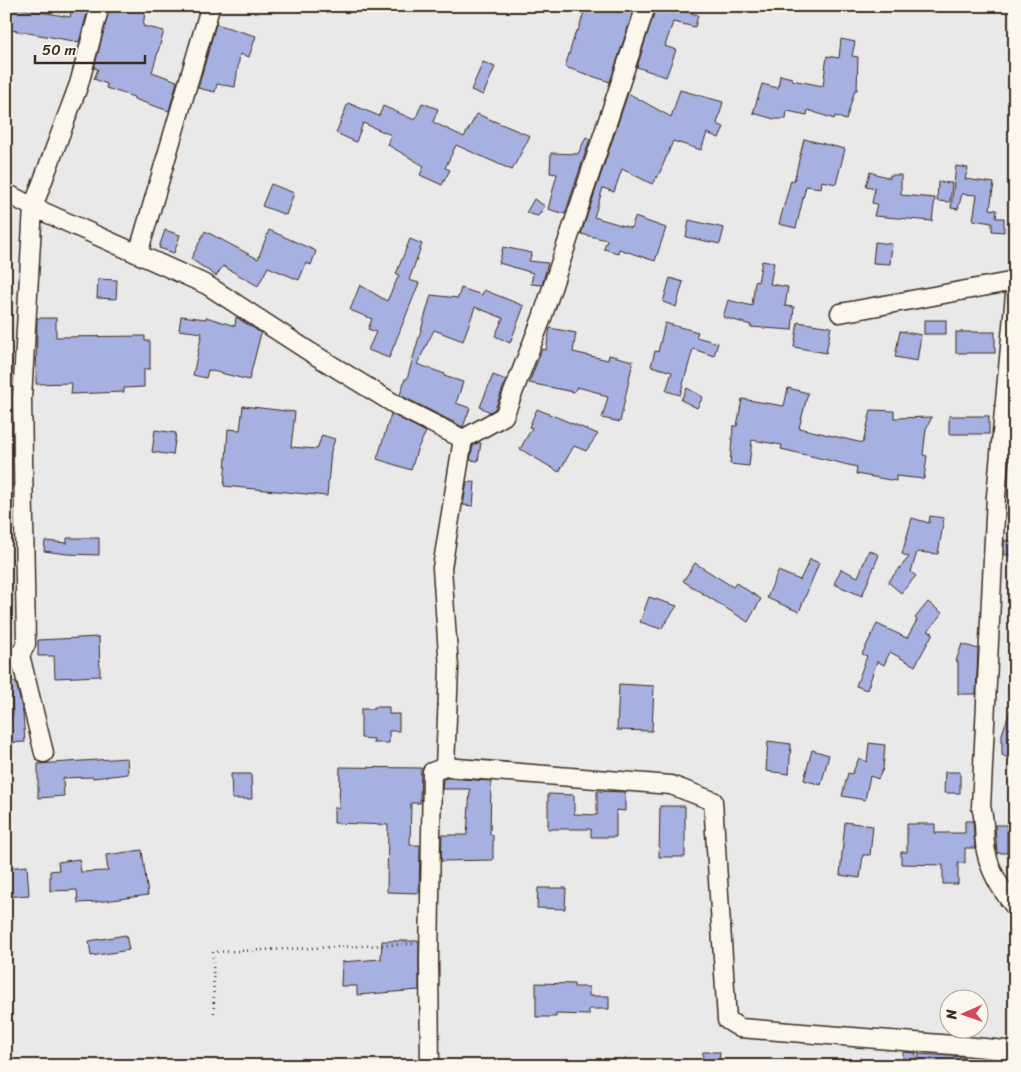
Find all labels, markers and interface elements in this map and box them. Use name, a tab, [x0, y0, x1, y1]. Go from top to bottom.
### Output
scale bar	[35, 32, 145, 64]
text: 50 m	[42, 37, 77, 63]
north arrow	[938, 990, 988, 1040]
text: N	[939, 1009, 964, 1021]

